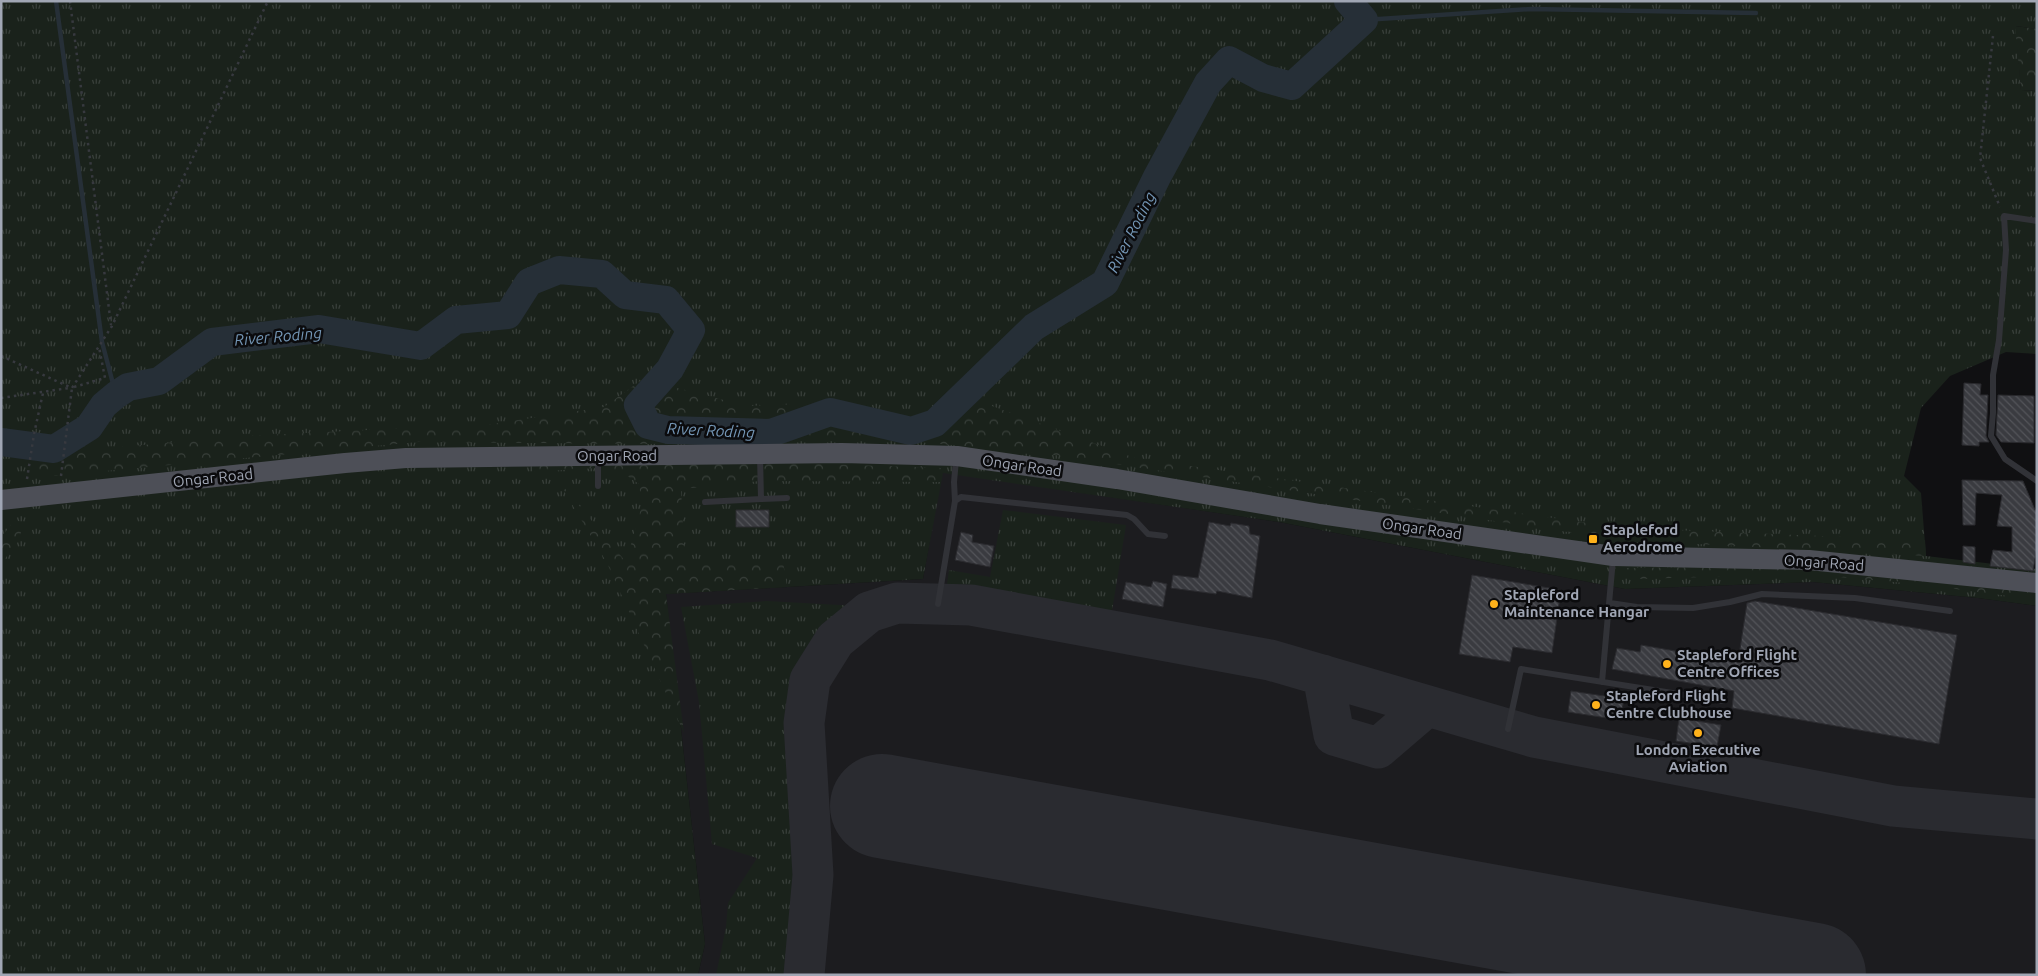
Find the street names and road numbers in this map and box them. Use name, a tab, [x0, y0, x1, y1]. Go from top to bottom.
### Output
street label: Ongar Road	[577, 447, 657, 464]
street label: Ongar Road	[981, 452, 1063, 480]
street label: Ongar Road	[172, 465, 254, 490]
street label: Ongar Road	[1381, 515, 1463, 543]
street label: Ongar Road	[1783, 551, 1865, 574]

